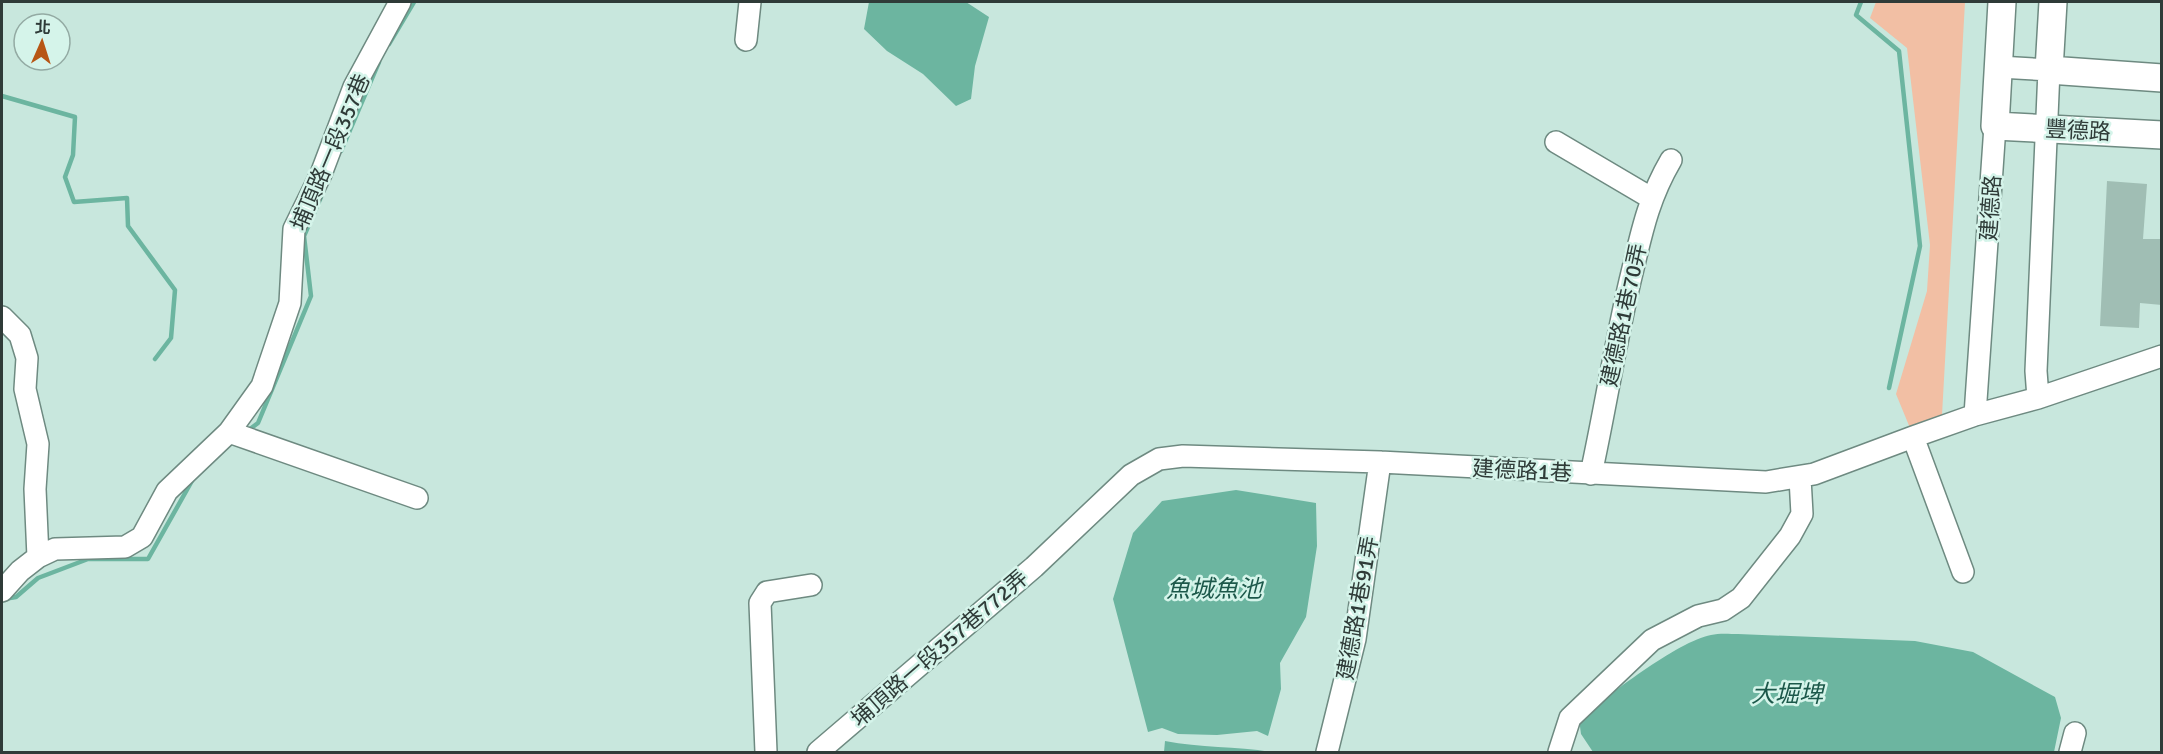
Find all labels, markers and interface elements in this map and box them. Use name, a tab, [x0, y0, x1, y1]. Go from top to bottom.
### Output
north arrow	[12, 12, 72, 72]
text: 北	[34, 18, 51, 38]
street label: 埔頂路一段357巷	[285, 70, 376, 235]
street label: 豐德路	[2044, 115, 2112, 146]
street label: 建德路	[1975, 174, 2006, 242]
street label: 建德路1巷70弄	[1595, 241, 1652, 389]
street label: 建德路1巷	[1471, 454, 1573, 487]
street label: 建德路1巷91弄	[1332, 534, 1383, 682]
street label: 埔頂路一段357巷772弄	[845, 564, 1033, 732]
water label: 魚城魚池	[1166, 574, 1265, 604]
water label: 大堀埤	[1751, 679, 1826, 709]

